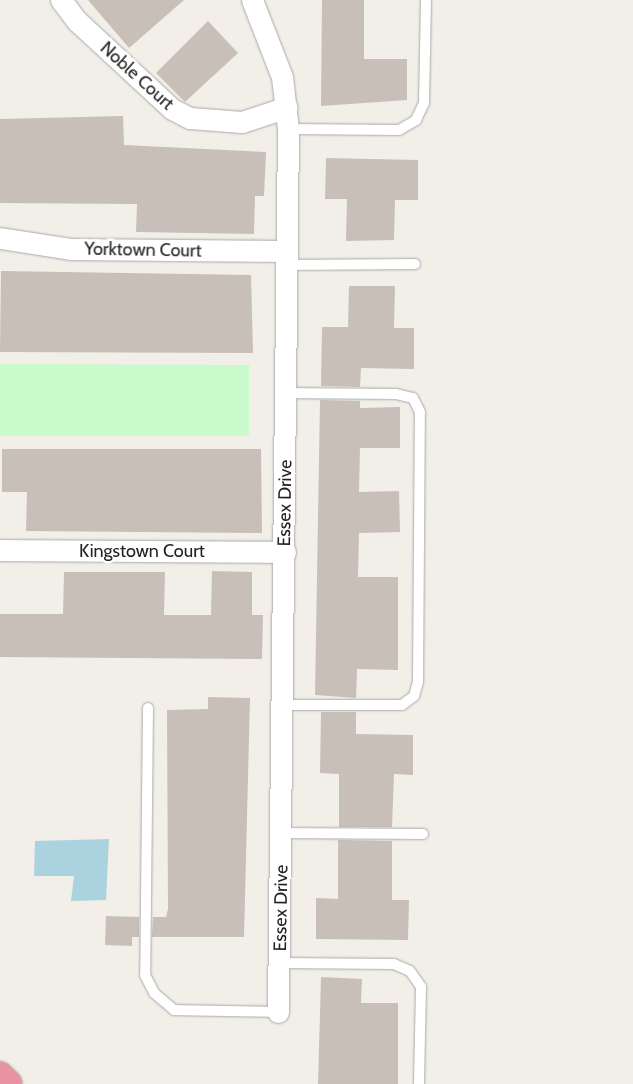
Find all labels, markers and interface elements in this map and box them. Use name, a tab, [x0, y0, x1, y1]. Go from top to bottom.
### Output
street label: Noble Court	[96, 37, 178, 115]
street label: Yorktown Court	[84, 238, 202, 262]
street label: Essex Drive	[273, 459, 297, 547]
street label: Kingstown Court	[79, 540, 205, 562]
street label: Essex Drive	[269, 864, 293, 952]

